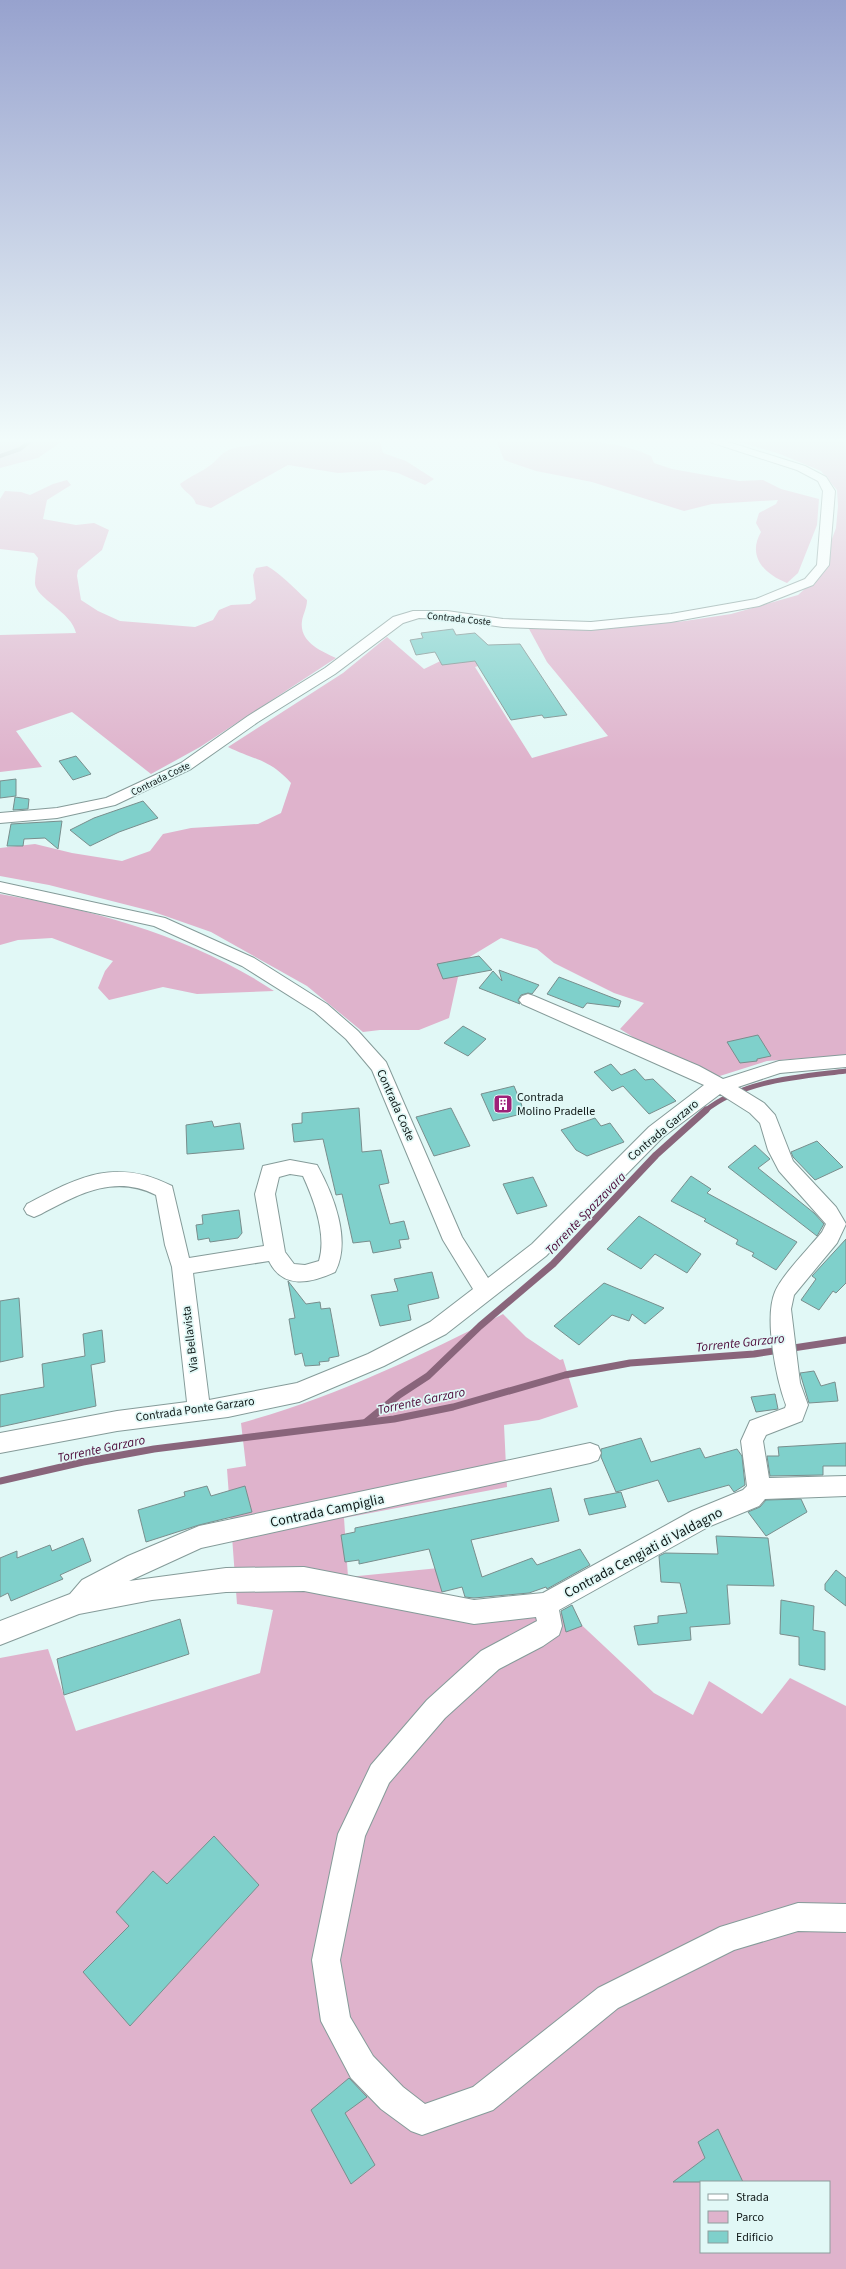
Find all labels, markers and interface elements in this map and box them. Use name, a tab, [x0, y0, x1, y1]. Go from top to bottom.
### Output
street label: Contrada Coste	[426, 609, 492, 629]
street label: Contrada Coste	[129, 759, 192, 799]
street label: Contrada Coste	[372, 1067, 419, 1144]
place label: Contrada Molino Pradelle	[517, 1089, 595, 1120]
building icon: Contrada Molino Pradelle	[492, 1093, 514, 1115]
street label: Contrada Garzaro	[624, 1096, 702, 1165]
water label: Torrente Spazzavara	[541, 1168, 630, 1259]
street label: Via Bellavista	[178, 1305, 203, 1373]
water label: Torrente Garzaro	[695, 1329, 786, 1357]
water label: Torrente Garzaro	[376, 1383, 467, 1419]
street label: Contrada Ponte Garzaro	[135, 1393, 256, 1426]
water label: Torrente Garzaro	[56, 1431, 147, 1467]
street label: Contrada Campiglia	[268, 1489, 386, 1533]
street label: Contrada Cengiati di Valdagno	[561, 1503, 726, 1603]
legend	[700, 2181, 830, 2253]
text: Strada	[736, 2189, 769, 2206]
text: Parco	[736, 2209, 764, 2226]
text: Edificio	[736, 2229, 773, 2246]

